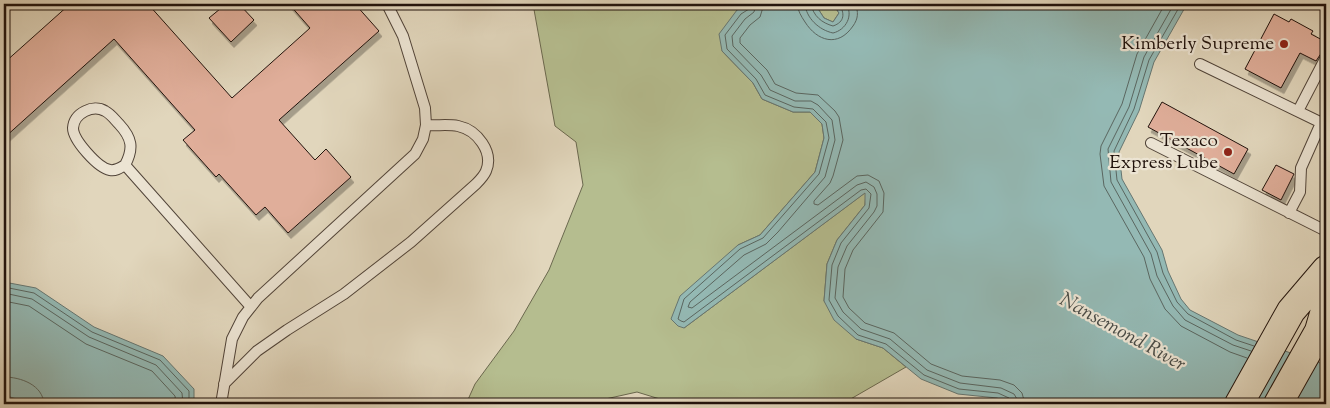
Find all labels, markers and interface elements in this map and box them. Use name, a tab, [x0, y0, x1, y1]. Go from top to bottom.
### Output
place label: Kimberly Supreme	[1121, 31, 1274, 58]
marker: Kimberly Supreme	[1278, 38, 1290, 50]
place label: Texaco Express Lube	[1109, 128, 1218, 177]
marker: Texaco Express Lube	[1222, 146, 1234, 158]
water label: Nansemond River	[1054, 286, 1190, 380]

